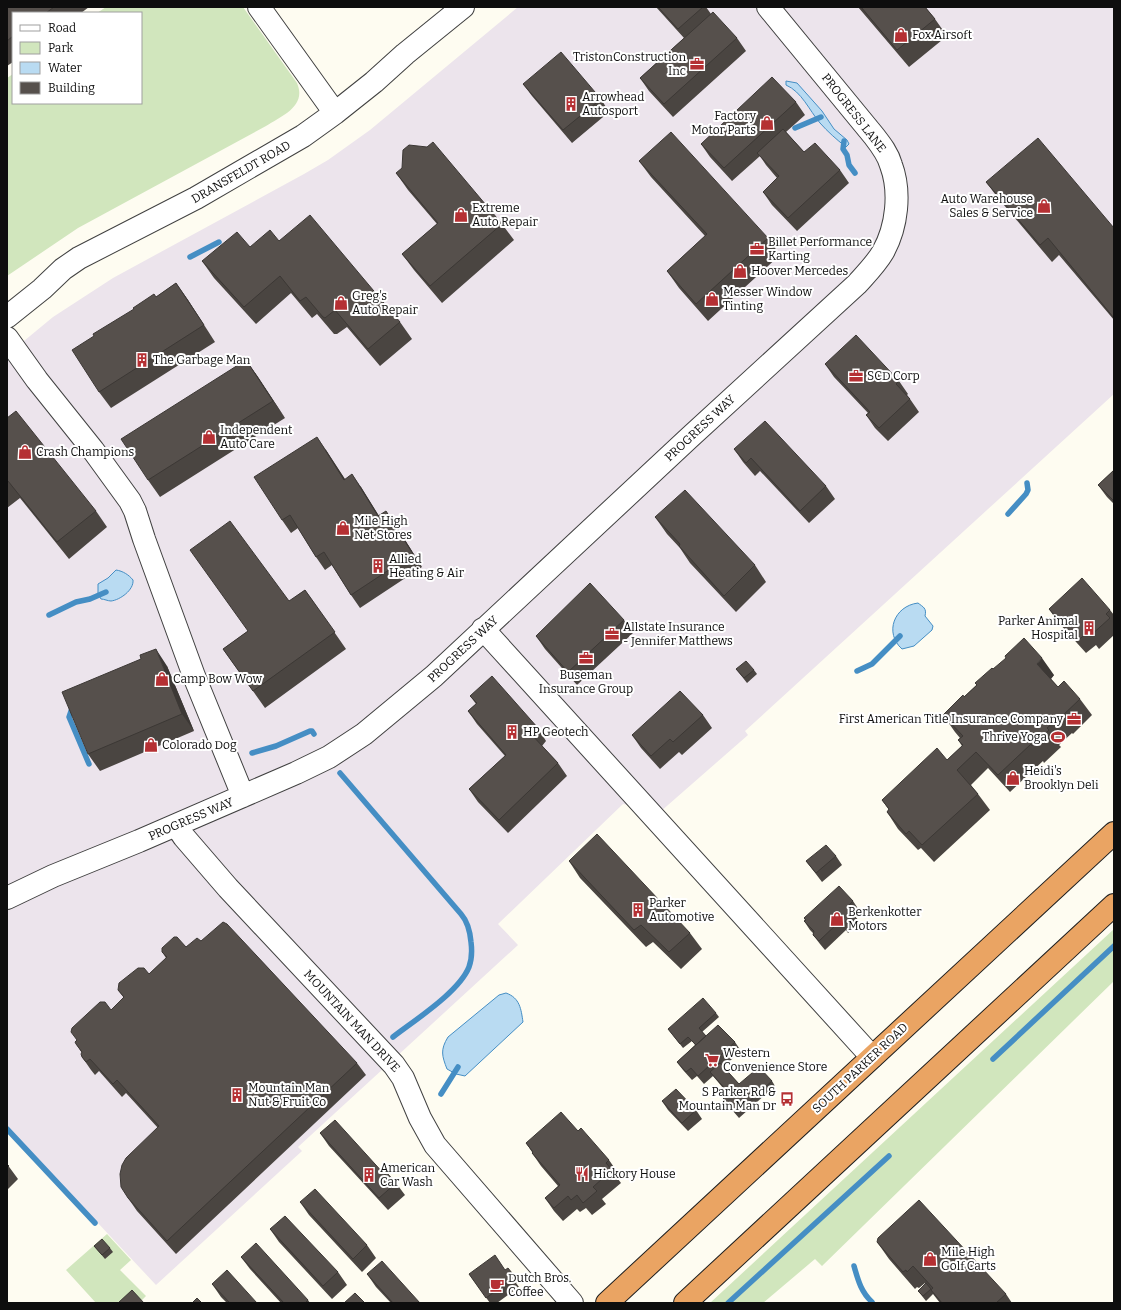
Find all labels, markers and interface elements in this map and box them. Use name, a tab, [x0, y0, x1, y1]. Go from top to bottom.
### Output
legend	[12, 12, 142, 104]
text: Road	[48, 21, 76, 35]
shop icon: Fox Airsoft	[893, 27, 909, 43]
place label: Fox Airsoft	[912, 28, 973, 42]
text: Park	[48, 41, 74, 55]
place label: TristonConstruction Inc	[573, 50, 686, 78]
office icon: TristonConstruction Inc	[689, 56, 705, 72]
text: Water	[48, 61, 83, 75]
street label: PROGRESS LANE	[819, 71, 889, 155]
text: Building	[48, 81, 95, 95]
place label: Arrowhead Autosport	[582, 90, 644, 118]
building icon: Arrowhead Autosport	[563, 96, 579, 112]
place label: Factory Motor Parts	[691, 109, 757, 137]
shop icon: Factory Motor Parts	[759, 115, 775, 131]
street label: DRANSFELDT ROAD	[189, 138, 293, 206]
place label: Auto Warehouse Sales & Service	[940, 192, 1033, 220]
shop icon: Auto Warehouse Sales & Service	[1036, 198, 1052, 214]
place label: Extreme Auto Repair	[472, 201, 539, 229]
shop icon: Extreme Auto Repair	[453, 207, 469, 223]
place label: Billet Performance Karting	[768, 235, 872, 263]
office icon: Billet Performance Karting	[749, 241, 765, 257]
shop icon: Hoover Mercedes	[732, 263, 748, 279]
place label: Hoover Mercedes	[751, 264, 849, 278]
place label: Messer Window Tinting	[723, 285, 813, 313]
place label: Greg's Auto Repair	[352, 289, 419, 317]
shop icon: Messer Window Tinting	[704, 291, 720, 307]
shop icon: Greg's Auto Repair	[333, 295, 349, 311]
building icon: The Garbage Man	[134, 352, 150, 368]
place label: The Garbage Man	[153, 353, 251, 367]
office icon: SCD Corp	[848, 368, 864, 384]
place label: SCD Corp	[867, 369, 920, 383]
street label: PROGRESS WAY	[662, 392, 738, 464]
place label: Independent Auto Care	[220, 423, 293, 451]
shop icon: Independent Auto Care	[201, 429, 217, 445]
shop icon: Crash Champions	[17, 444, 33, 460]
place label: Crash Champions	[36, 445, 135, 459]
place label: Mile High Net Stores	[354, 514, 412, 542]
shop icon: Mile High Net Stores	[335, 520, 351, 536]
place label: Allied Heating & Air	[389, 552, 465, 580]
building icon: Allied Heating & Air	[370, 558, 386, 574]
street label: PROGRESS WAY	[425, 613, 501, 685]
place label: Parker Animal Hospital	[998, 614, 1079, 642]
place label: Allstate Insurance - Jennifer Matthews	[623, 620, 733, 648]
building icon: Parker Animal Hospital	[1081, 620, 1097, 636]
office icon: Allstate Insurance - Jennifer Matthews	[604, 626, 620, 642]
office icon: Buseman Insurance Group	[578, 650, 594, 666]
place label: Buseman Insurance Group	[539, 668, 633, 696]
shop icon: Camp Bow Wow	[154, 671, 170, 687]
place label: Camp Bow Wow	[173, 672, 262, 686]
office icon: First American Title Insurance Company	[1066, 711, 1082, 727]
place label: First American Title Insurance Company	[839, 712, 1064, 726]
building icon: HP Geotech	[504, 724, 520, 740]
place label: HP Geotech	[523, 725, 589, 739]
sports icon: Thrive Yoga	[1050, 729, 1066, 745]
place label: Thrive Yoga	[982, 730, 1047, 744]
shop icon: Colorado Dog	[143, 737, 159, 753]
place label: Colorado Dog	[162, 738, 237, 752]
place label: Heidi's Brooklyn Deli	[1024, 764, 1099, 792]
shop icon: Heidi's Brooklyn Deli	[1005, 770, 1021, 786]
street label: PROGRESS WAY	[146, 795, 236, 843]
place label: Parker Automotive	[649, 896, 714, 924]
building icon: Parker Automotive	[630, 902, 646, 918]
place label: Berkenkotter Motors	[848, 905, 922, 933]
shop icon: Berkenkotter Motors	[829, 911, 845, 927]
street label: MOUNTAIN MAN DRIVE	[301, 967, 403, 1075]
street label: SOUTH PARKER ROAD	[809, 1020, 911, 1116]
place label: Western Convenience Store	[723, 1046, 827, 1074]
supermarket icon: Western Convenience Store	[704, 1052, 720, 1068]
place label: Mountain Man Nut & Fruit Co	[248, 1081, 330, 1109]
place label: S Parker Rd & Mountain Man Dr	[678, 1085, 777, 1113]
building icon: Mountain Man Nut & Fruit Co	[229, 1087, 245, 1103]
bus stop icon: S Parker Rd & Mountain Man Dr	[779, 1091, 795, 1107]
place label: American Car Wash	[380, 1161, 436, 1189]
restaurant icon: Hickory House	[574, 1166, 590, 1182]
building icon: American Car Wash	[361, 1167, 377, 1183]
place label: Hickory House	[593, 1167, 676, 1181]
place label: Mile High Golf Carts	[941, 1245, 996, 1273]
shop icon: Mile High Golf Carts	[922, 1251, 938, 1267]
place label: Dutch Bros. Coffee	[508, 1271, 571, 1299]
cafe icon: Dutch Bros. Coffee	[489, 1277, 505, 1293]

